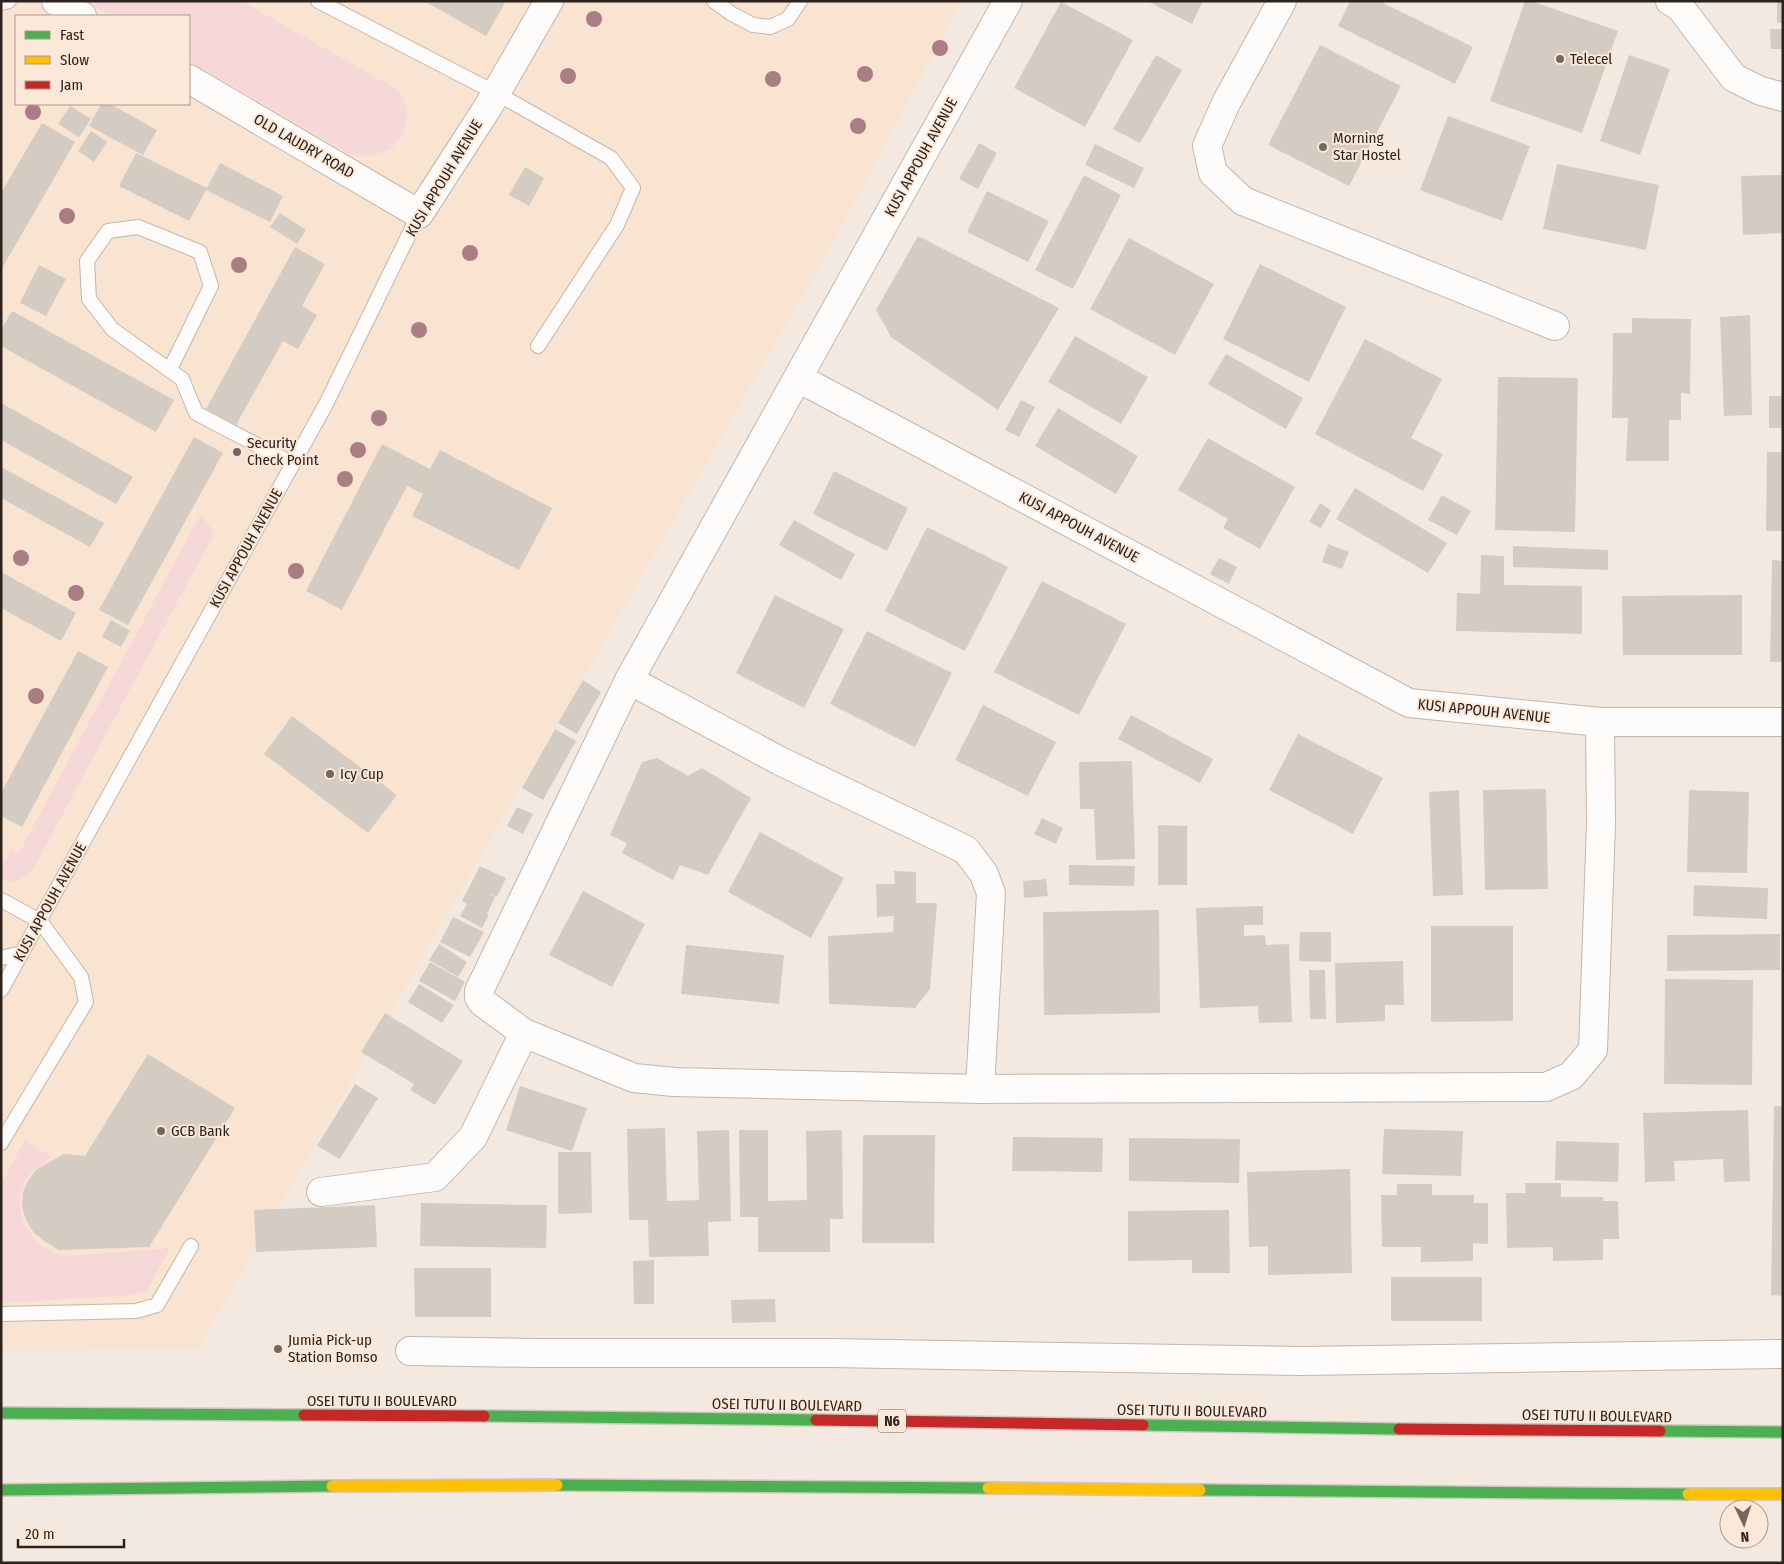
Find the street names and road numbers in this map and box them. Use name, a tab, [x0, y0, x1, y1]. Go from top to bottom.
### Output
street label: KUSI APPOUH AVENUE	[881, 94, 961, 220]
street label: OLD LAUDRY ROAD	[251, 110, 357, 182]
street label: KUSI APPOUH AVENUE	[402, 116, 486, 240]
street label: KUSI APPOUH AVENUE	[206, 485, 286, 611]
street label: KUSI APPOUH AVENUE	[1016, 488, 1142, 566]
street label: KUSI APPOUH AVENUE	[1417, 695, 1551, 727]
street label: KUSI APPOUH AVENUE	[10, 839, 90, 965]
street label: OSEI TUTU II BOULEVARD	[307, 1392, 457, 1410]
street label: OSEI TUTU II BOULEVARD	[712, 1395, 862, 1415]
street label: OSEI TUTU II BOULEVARD	[1117, 1401, 1267, 1421]
street label: OSEI TUTU II BOULEVARD	[1522, 1406, 1672, 1426]
road number: N6	[878, 1410, 906, 1432]

